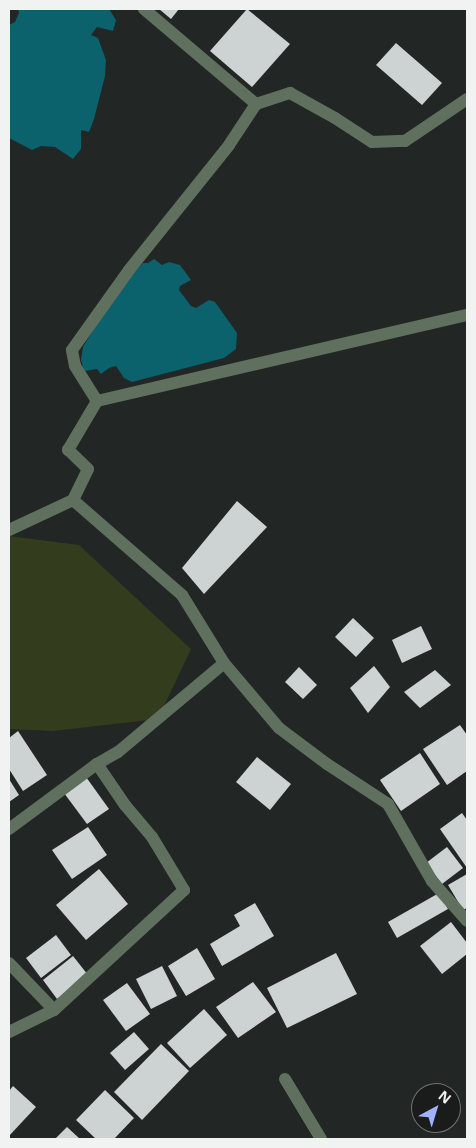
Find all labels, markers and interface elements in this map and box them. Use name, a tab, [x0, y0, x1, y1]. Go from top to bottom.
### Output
north arrow	[411, 1083, 461, 1133]
text: N	[435, 1086, 456, 1108]

